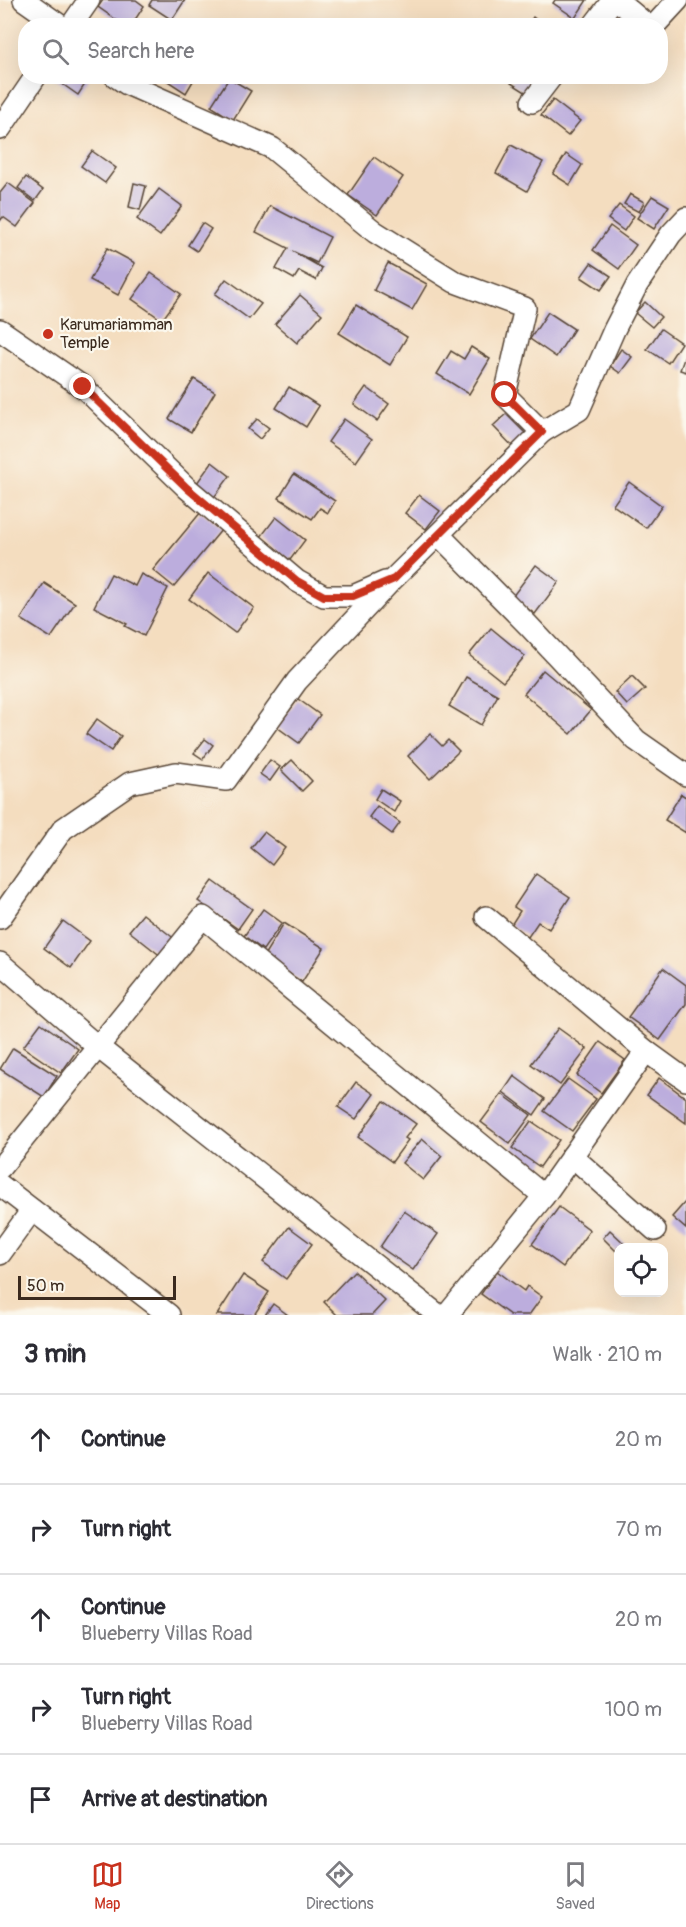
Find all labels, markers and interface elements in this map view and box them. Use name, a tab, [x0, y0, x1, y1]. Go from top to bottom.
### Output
search box	[18, 18, 668, 84]
icon: search	[39, 35, 72, 68]
text: Search here	[87, 37, 194, 65]
place label: Karumariamman Temple	[60, 315, 172, 353]
marker: Karumariamman Temple	[41, 327, 55, 341]
route end	[69, 373, 95, 399]
route start	[491, 381, 517, 407]
map controls	[614, 1243, 668, 1297]
button: locate	[614, 1243, 668, 1297]
scale bar	[18, 1273, 176, 1300]
text: 50 m	[27, 1276, 64, 1296]
text: 3 min	[24, 1338, 86, 1370]
text: Walk · 210 m	[553, 1342, 662, 1367]
icon: ahead	[24, 1423, 57, 1456]
text: Continue	[81, 1425, 165, 1453]
text: 20 m	[615, 1427, 662, 1452]
icon: right	[24, 1513, 57, 1546]
text: Turn right	[81, 1515, 171, 1543]
text: 70 m	[616, 1517, 662, 1542]
text: Continue	[81, 1593, 165, 1621]
icon: ahead	[24, 1603, 57, 1636]
text: 20 m	[615, 1607, 662, 1632]
text: Blueberry Villas Road	[81, 1621, 253, 1646]
text: Turn right	[81, 1683, 171, 1711]
icon: right	[24, 1693, 57, 1726]
text: 100 m	[605, 1697, 662, 1722]
text: Blueberry Villas Road	[81, 1711, 253, 1736]
icon: arrive	[24, 1783, 57, 1816]
text: Arrive at destination	[81, 1785, 267, 1813]
tab: Map	[91, 1858, 124, 1914]
tab: Directions	[306, 1858, 374, 1914]
tab: Saved	[555, 1858, 595, 1914]

